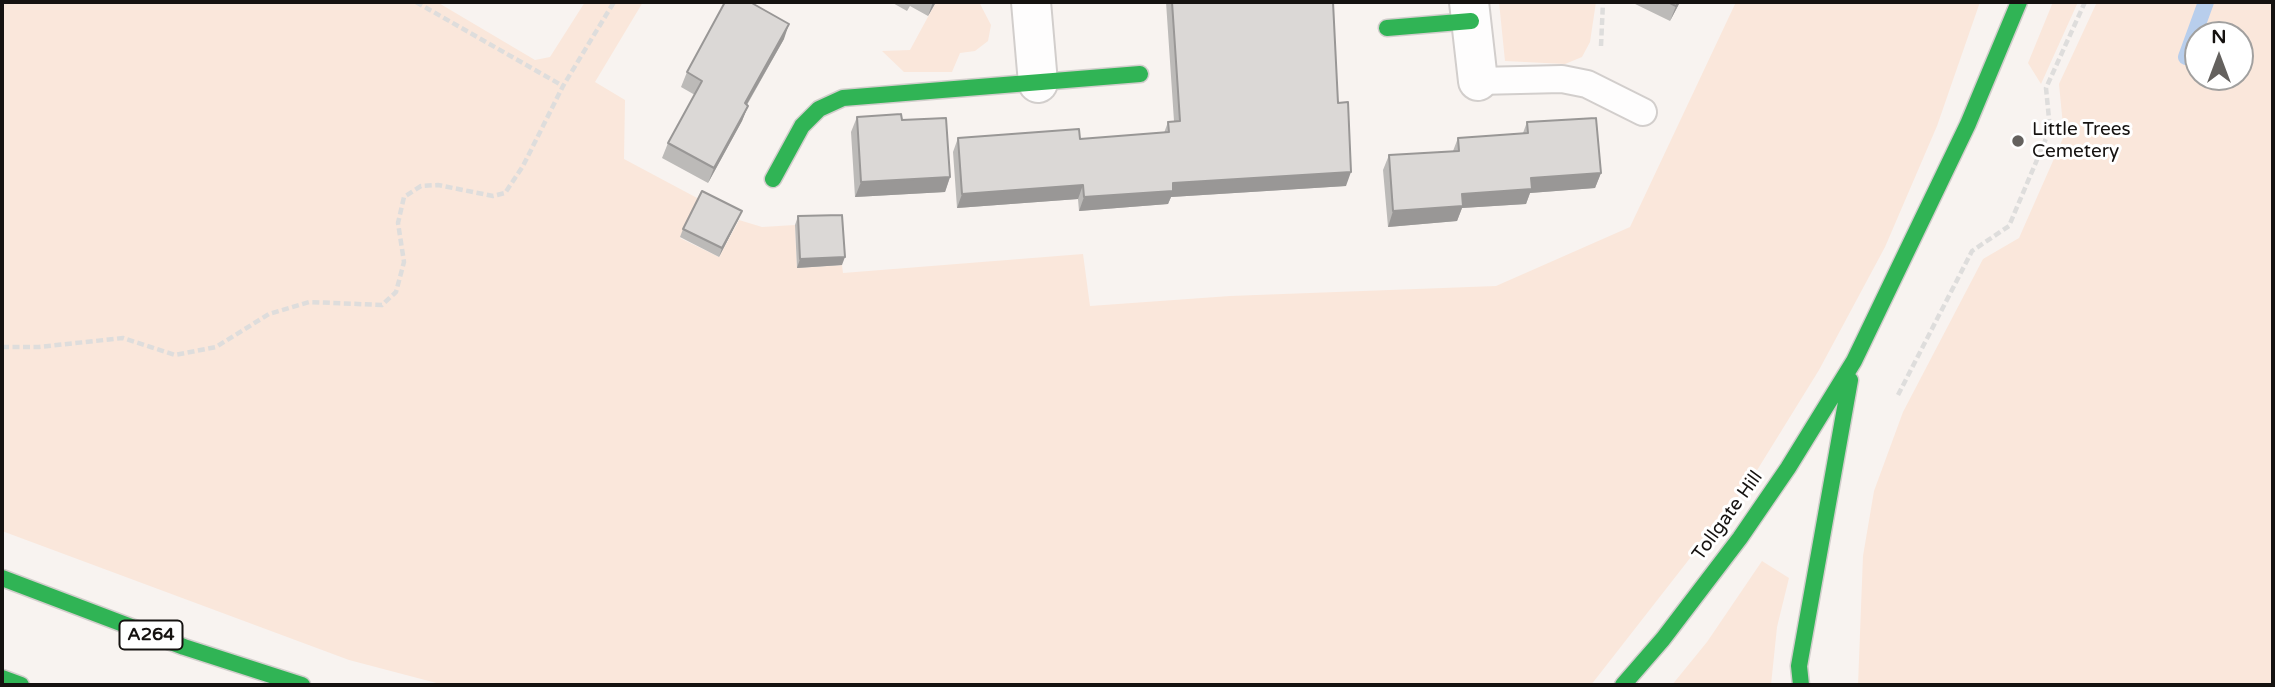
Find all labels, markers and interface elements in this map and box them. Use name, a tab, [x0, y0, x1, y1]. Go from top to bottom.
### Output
north arrow	[2184, 21, 2254, 91]
text: N	[2211, 26, 2227, 48]
place label: Little Trees Cemetery	[2032, 119, 2131, 163]
marker: Little Trees Cemetery	[2010, 133, 2026, 149]
street label: Tollgate Hill	[1688, 467, 1768, 565]
road number: A264	[120, 620, 182, 650]

